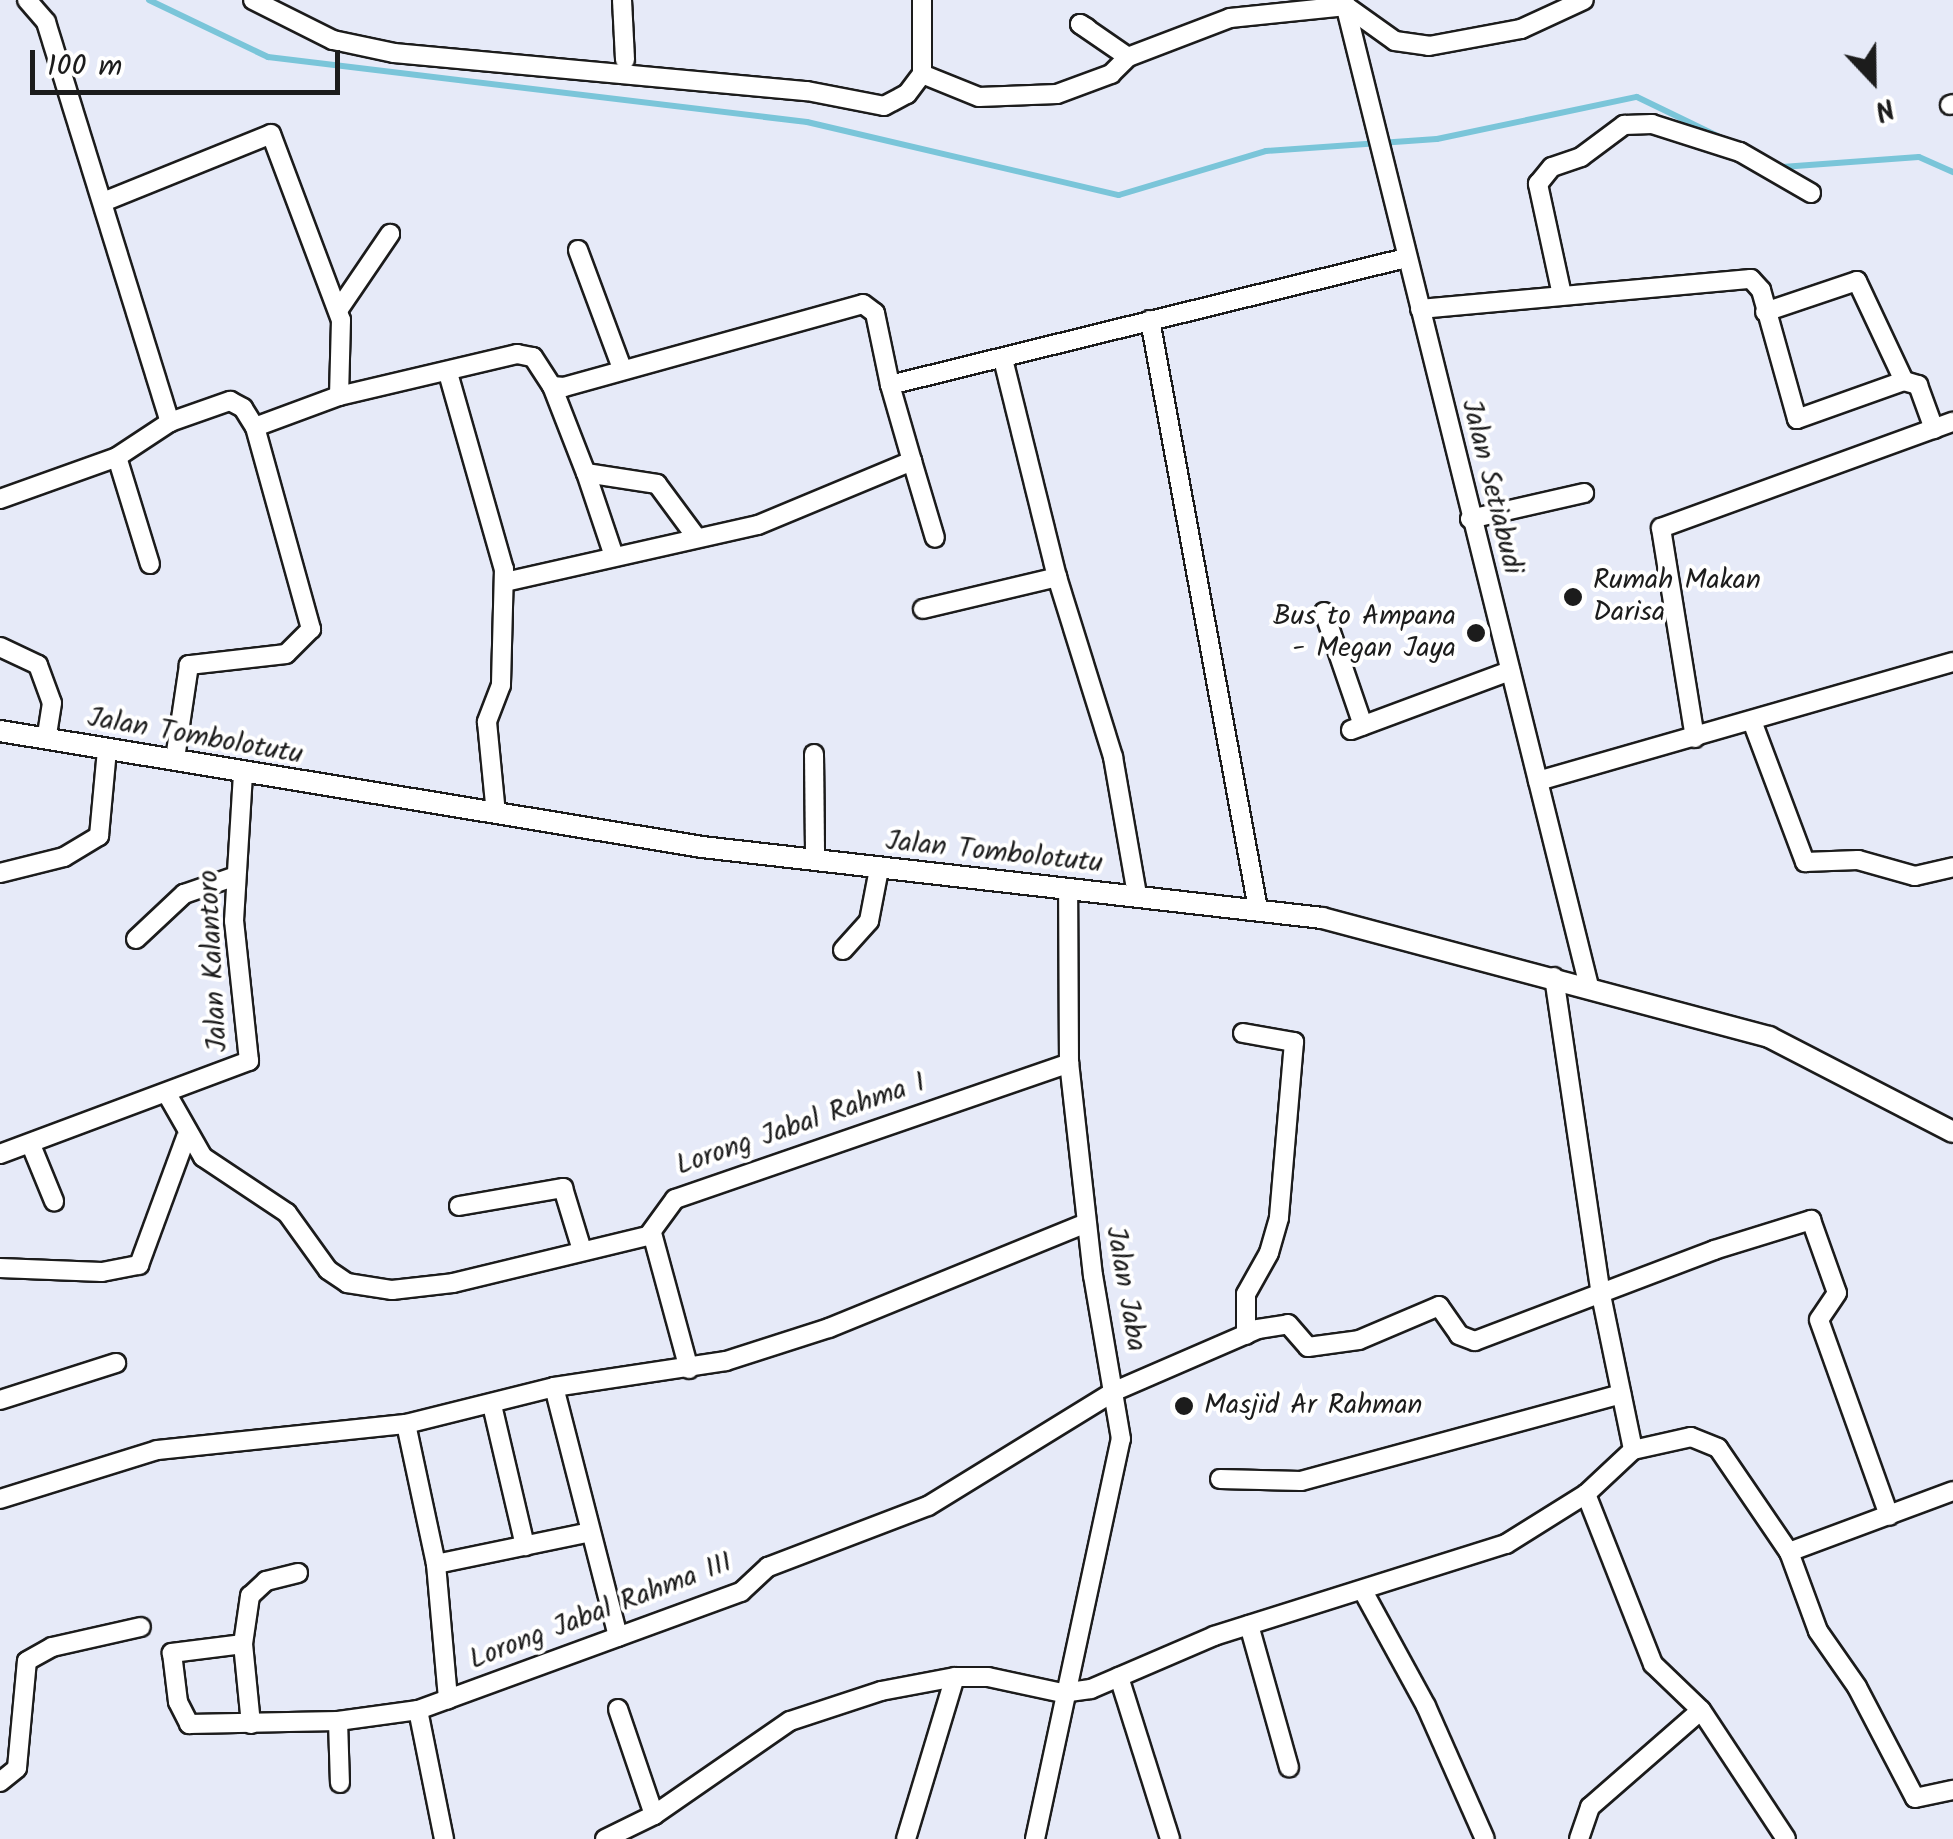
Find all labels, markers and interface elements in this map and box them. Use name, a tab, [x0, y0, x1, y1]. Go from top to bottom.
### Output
scale bar	[35, 30, 345, 92]
north arrow	[1823, 30, 1923, 130]
text: 100 m	[47, 43, 122, 91]
text: N	[1868, 84, 1901, 132]
street label: Jalan Setiabudi	[1453, 396, 1529, 578]
place label: Rumah Makan Darisa	[1593, 564, 1761, 630]
marker: Rumah Makan Darisa	[1562, 586, 1584, 608]
place label: Bus to Ampana - Megan Jaya	[1273, 600, 1456, 666]
marker: Bus to Ampana - Megan Jaya	[1465, 622, 1487, 644]
street label: Jalan Tombolotutu	[85, 702, 305, 772]
street label: Jalan Tombolotutu	[884, 825, 1104, 881]
street label: Jalan Kalantoro	[192, 869, 236, 1053]
street label: Lorong Jabal Rahma I	[672, 1067, 930, 1183]
street label: Jalan Jaba	[1097, 1224, 1153, 1354]
place label: Masjid Ar Rahman	[1204, 1389, 1422, 1423]
marker: Masjid Ar Rahman	[1173, 1395, 1195, 1417]
street label: Lorong Jabal Rahma III	[465, 1546, 737, 1678]

